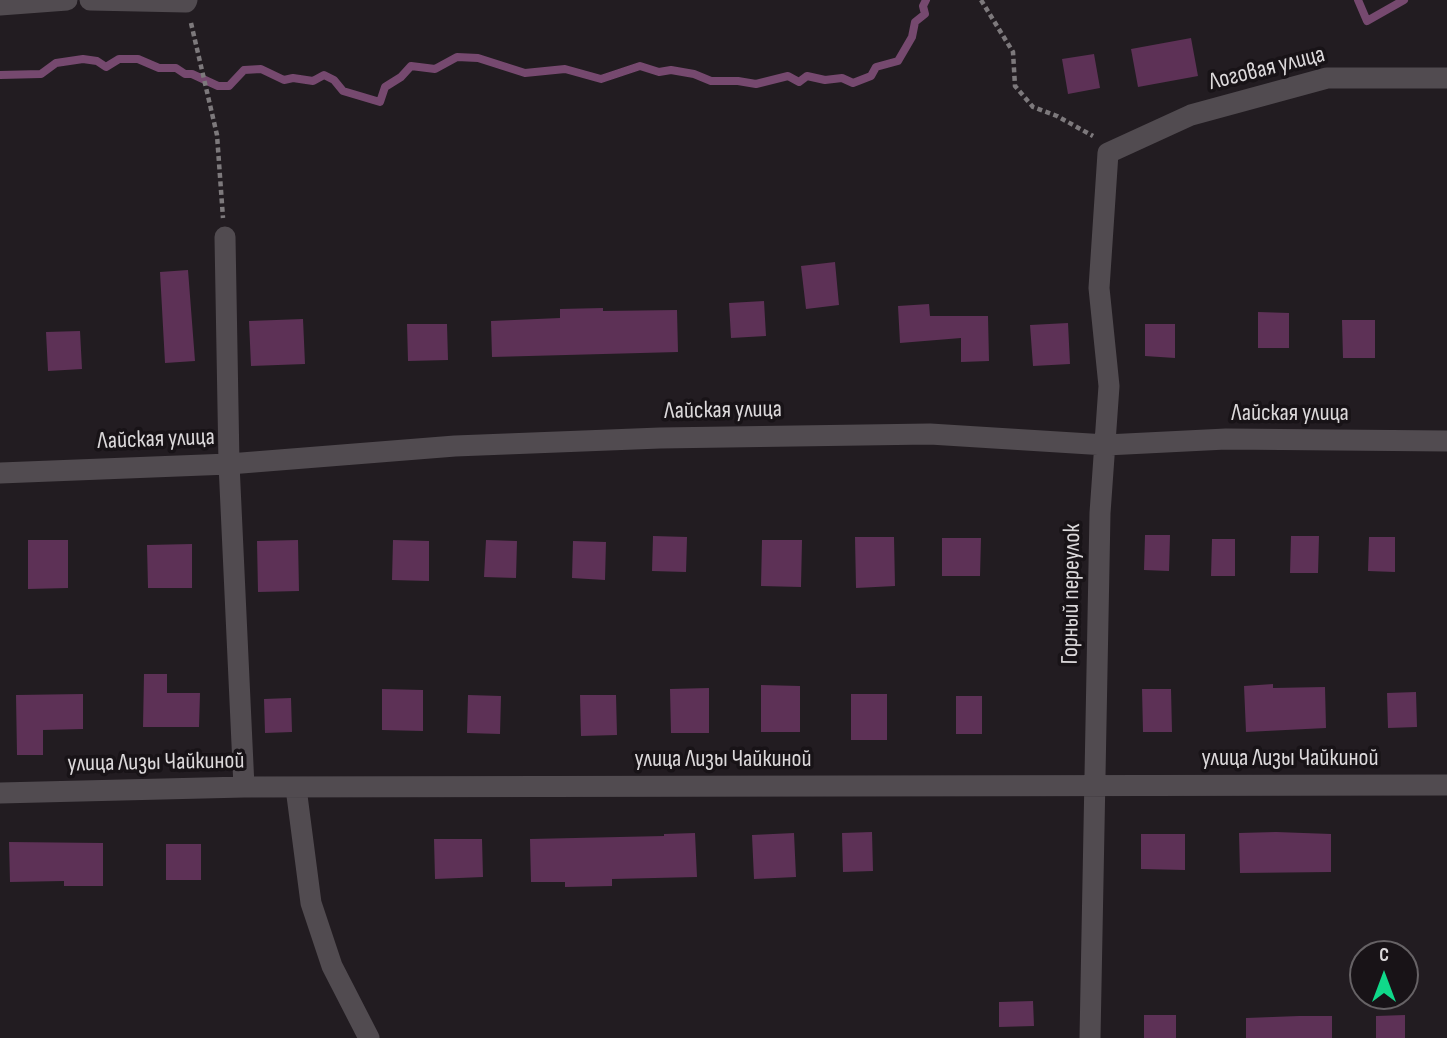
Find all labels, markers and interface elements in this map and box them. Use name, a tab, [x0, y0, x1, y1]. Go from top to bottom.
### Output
street label: Логовая улица	[1206, 41, 1328, 97]
street label: Лайская улица	[664, 396, 782, 426]
street label: Лайская улица	[1231, 400, 1349, 428]
street label: Лайская улица	[97, 424, 215, 456]
street label: Горный переулок	[1056, 523, 1088, 665]
street label: улица Лизы Чайкиной	[1201, 745, 1379, 773]
street label: улица Лизы Чайкиной	[634, 746, 812, 774]
street label: улица Лизы Чайкиной	[67, 747, 245, 779]
north arrow	[1349, 940, 1419, 1010]
text: С	[1379, 944, 1389, 967]

